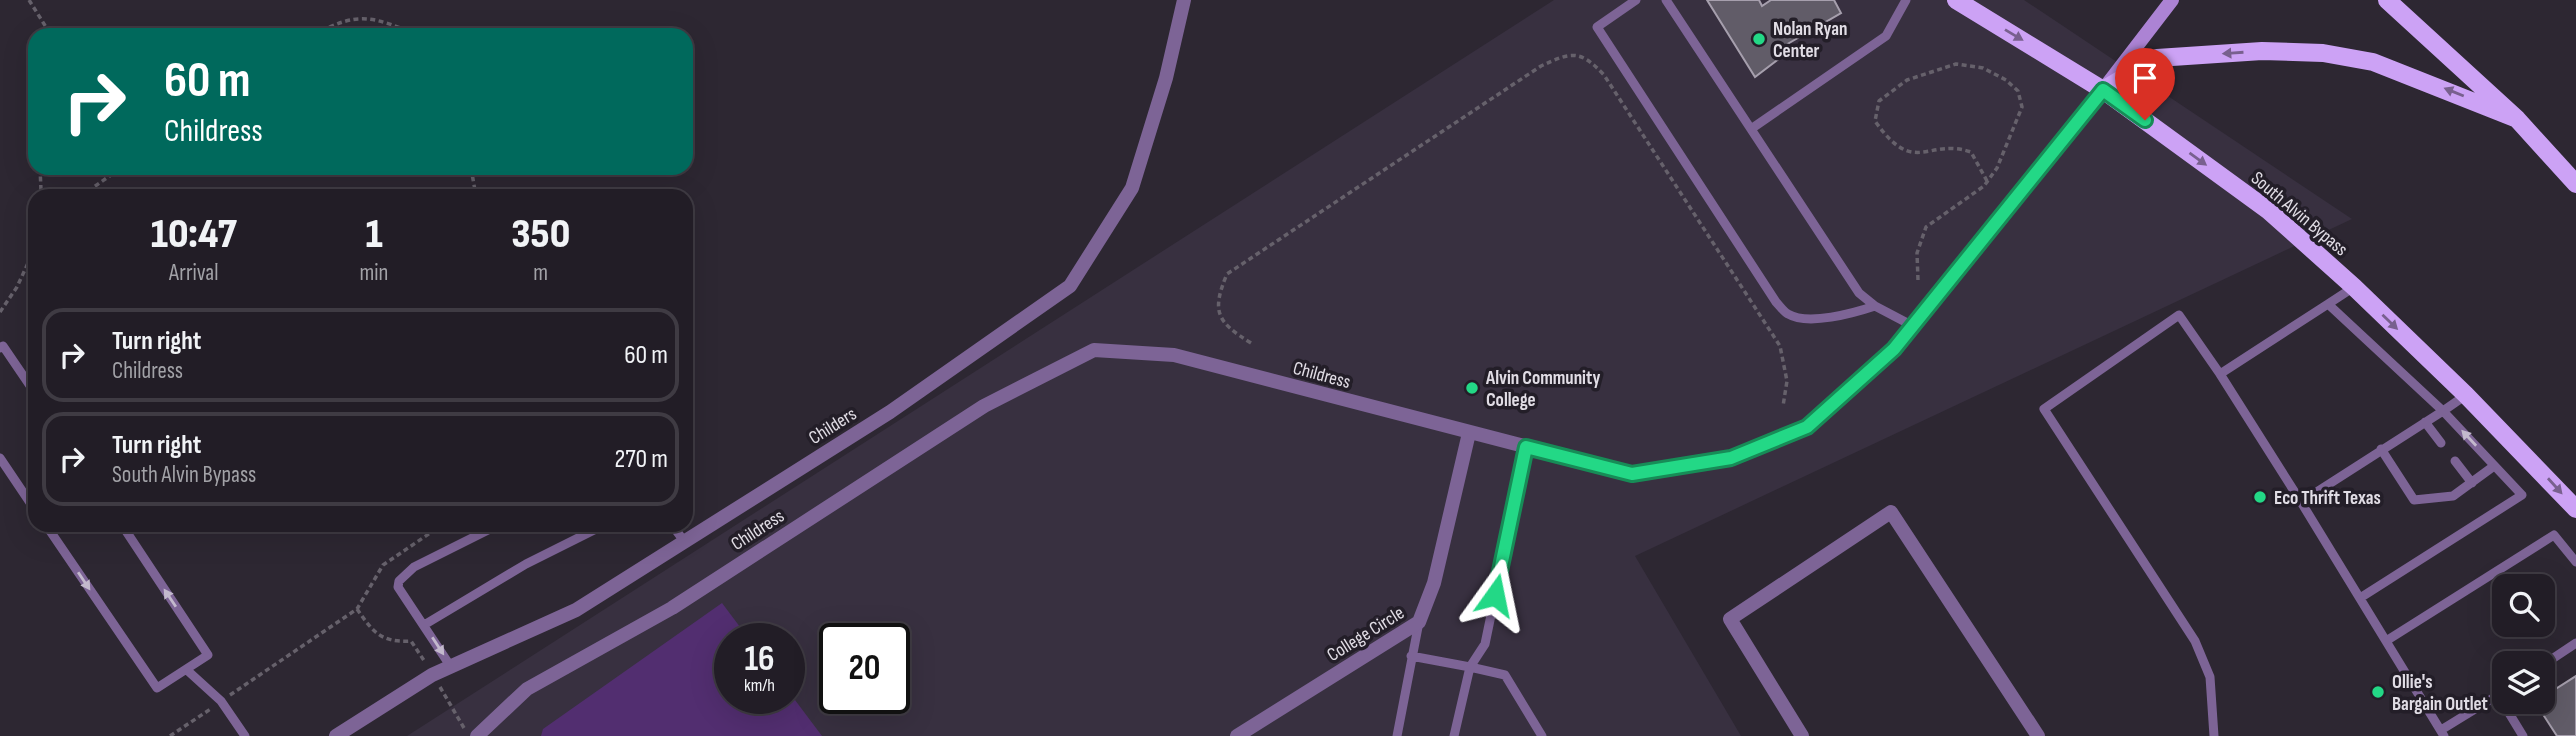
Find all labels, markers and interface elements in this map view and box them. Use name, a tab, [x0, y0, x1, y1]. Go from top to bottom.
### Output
place label: Nolan Ryan Center	[1773, 18, 1847, 63]
one-way arrow	[2004, 29, 2023, 42]
marker: Nolan Ryan Center	[1751, 31, 1767, 47]
pin	[2115, 48, 2175, 120]
one-way arrow	[2222, 48, 2244, 59]
text: 60 m	[164, 52, 251, 111]
icon: right	[49, 56, 140, 147]
icon: arrive	[2126, 59, 2164, 97]
one-way arrow	[2443, 87, 2464, 98]
text: Childress	[164, 112, 263, 151]
one-way arrow	[2189, 152, 2207, 166]
street label: South Alvin Bypass	[2246, 167, 2352, 261]
text: 10:47	[151, 209, 237, 260]
text: 1	[365, 209, 383, 260]
text: 350	[511, 209, 570, 260]
text: Arrival	[169, 259, 219, 287]
text: min	[360, 259, 388, 287]
text: m	[533, 259, 548, 287]
one-way arrow	[2381, 313, 2398, 329]
text: Turn right	[112, 326, 201, 357]
icon: right	[53, 336, 91, 374]
text: 60 m	[624, 340, 668, 371]
text: Childress	[112, 357, 183, 385]
street label: Childress	[1290, 357, 1353, 394]
place label: Alvin Community College	[1485, 367, 1600, 412]
marker: Alvin Community College	[1464, 380, 1480, 396]
street label: Childers	[805, 403, 861, 450]
text: Turn right	[112, 430, 201, 461]
one-way arrow	[2461, 430, 2477, 447]
icon: right	[53, 440, 91, 478]
text: 270 m	[615, 444, 668, 475]
text: South Alvin Bypass	[112, 461, 256, 489]
one-way arrow	[2546, 477, 2562, 494]
place label: Eco Thrift Texas	[2274, 487, 2381, 510]
marker: Eco Thrift Texas	[2252, 489, 2268, 505]
street label: Childress	[727, 505, 789, 556]
position arrow	[1458, 558, 1532, 632]
one-way arrow	[77, 572, 91, 590]
map controls	[2492, 574, 2555, 714]
button: search	[2492, 574, 2555, 637]
one-way arrow	[164, 588, 177, 607]
street label: College Circle	[1323, 602, 1409, 667]
speed limit sign: 20	[819, 623, 910, 714]
one-way arrow	[431, 636, 444, 656]
text: 16	[744, 638, 775, 681]
button: layers	[2492, 651, 2555, 714]
place label: Ollie's Bargain Outlet	[2392, 671, 2488, 716]
text: km/h	[744, 675, 775, 696]
marker: Ollie's Bargain Outlet	[2370, 684, 2386, 700]

